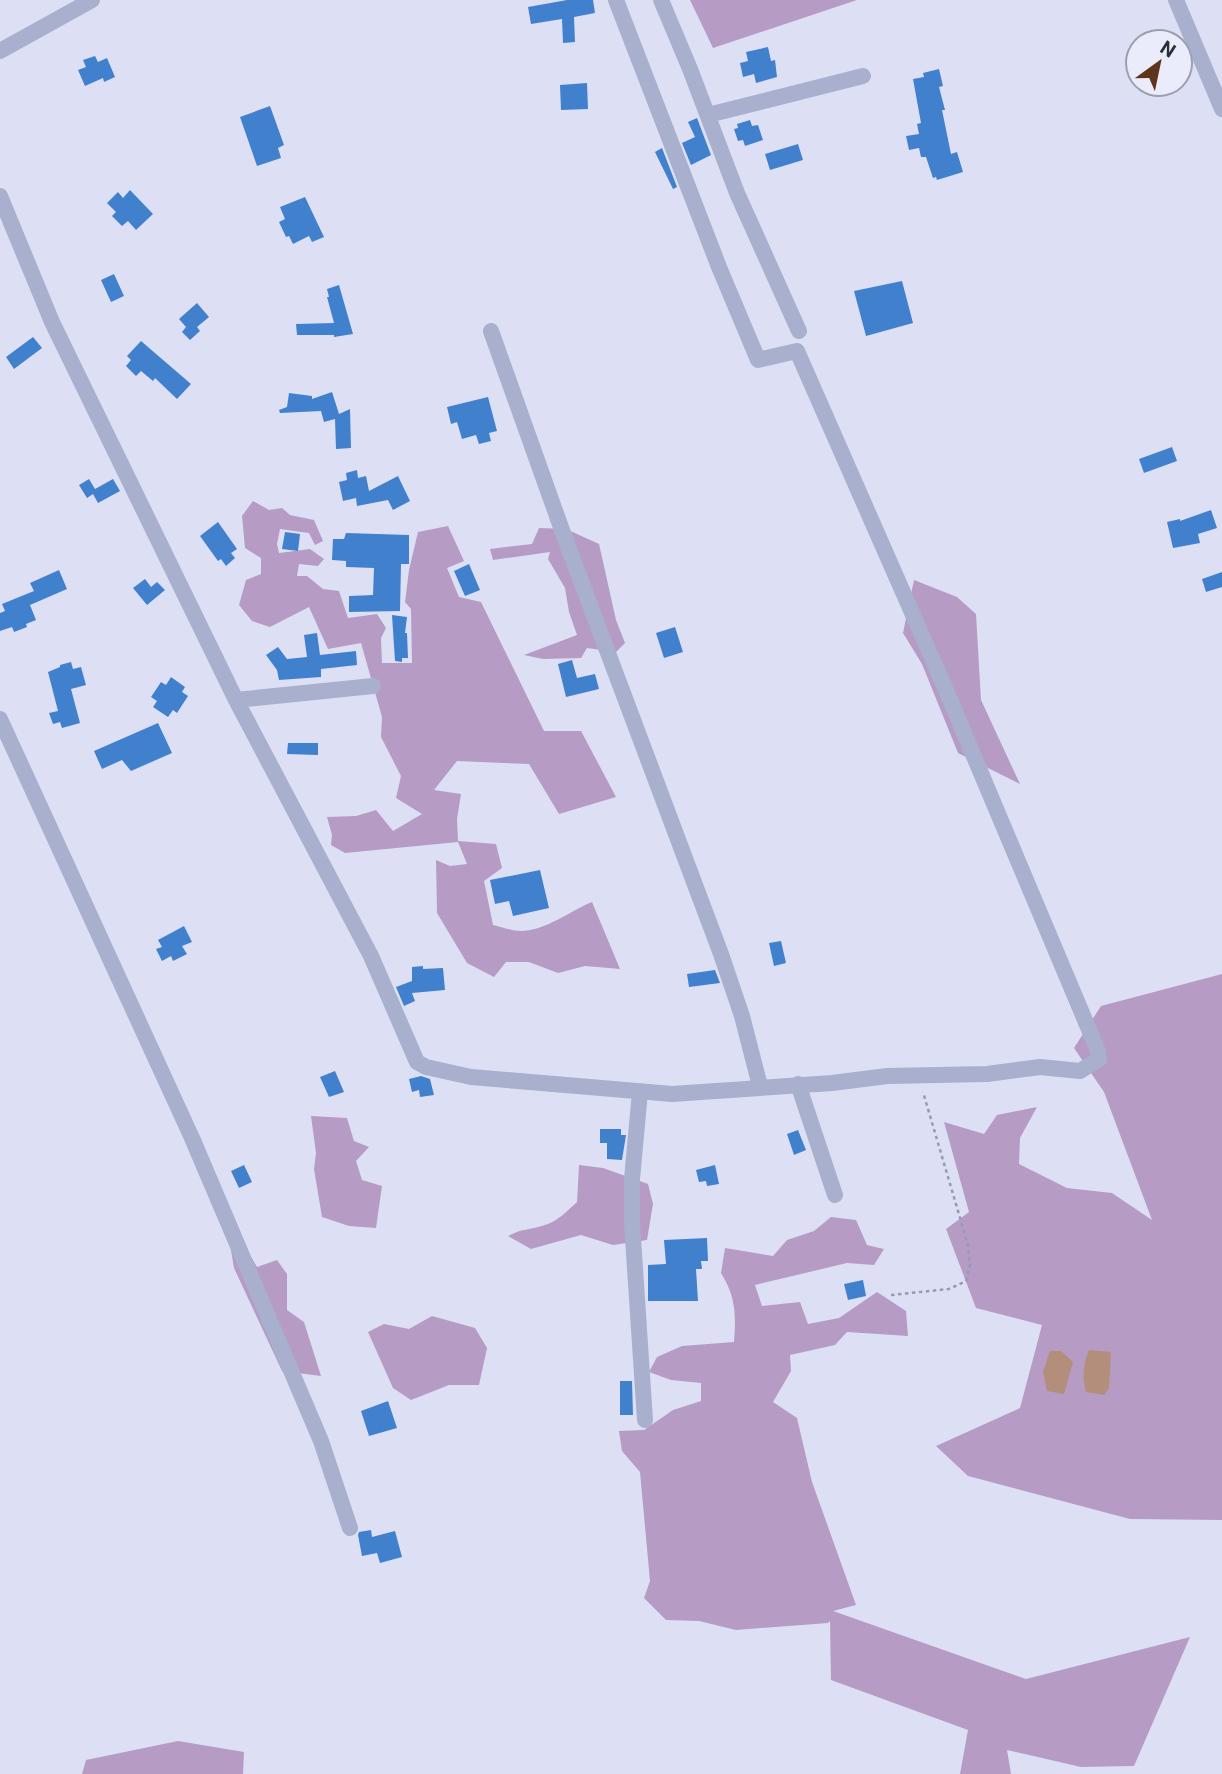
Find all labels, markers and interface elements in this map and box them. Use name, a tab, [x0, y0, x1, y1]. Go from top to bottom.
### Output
north arrow	[1124, 28, 1194, 98]
text: N	[1156, 36, 1180, 62]

